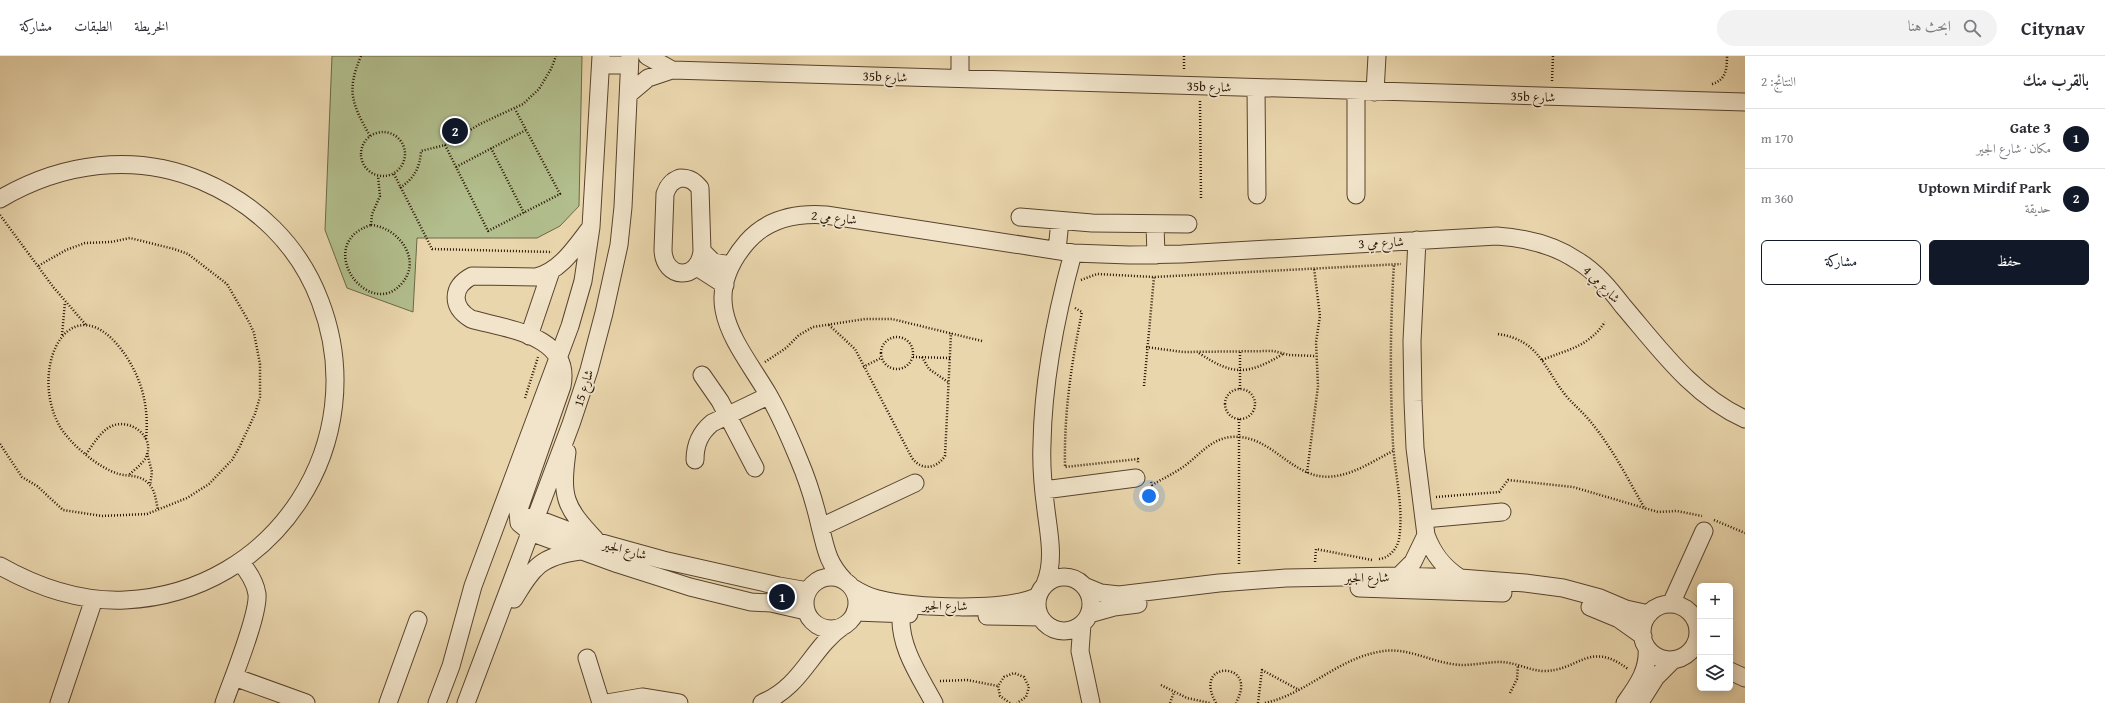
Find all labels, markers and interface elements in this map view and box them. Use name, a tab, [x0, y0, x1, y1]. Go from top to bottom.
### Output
search box	[1717, 10, 1997, 46]
text: Citynav	[2021, 14, 2085, 42]
text: ابحث هنا	[1908, 15, 1951, 36]
text: مشاركة	[20, 16, 52, 36]
text: الطبقات	[74, 16, 112, 36]
text: الخريطة	[134, 16, 168, 36]
icon: search	[1961, 17, 1983, 39]
street label: 35b شارع	[862, 66, 908, 89]
text: بالقرب منك	[2022, 67, 2089, 92]
text: النتائج: 2	[1761, 72, 1796, 91]
street label: 35b شارع	[1186, 76, 1232, 99]
street label: 35b شارع	[1510, 86, 1556, 109]
pin: 2	[442, 116, 468, 146]
text: Gate 3	[2010, 117, 2051, 138]
text: 170 m	[1761, 129, 1793, 148]
text: 1	[2073, 129, 2079, 148]
text: مكان · شارع الجير	[1977, 139, 2051, 158]
text: Uptown Mirdif Park	[1918, 177, 2051, 198]
text: 360 m	[1761, 189, 1793, 208]
text: 2	[2073, 189, 2079, 208]
text: حديقة	[2025, 199, 2051, 218]
street label: شارع مي 2	[810, 206, 858, 231]
street label: شارع مي 3	[1358, 232, 1404, 255]
button: مشاركة	[1761, 240, 1921, 285]
button: حفظ	[1929, 240, 2089, 285]
street label: شارع مي 4	[1577, 261, 1625, 309]
street label: شارع 15	[569, 367, 600, 410]
your location	[1139, 486, 1159, 506]
street label: شارع الجير	[598, 534, 649, 566]
street label: شارع الجير	[1342, 568, 1390, 589]
pin: 1	[769, 582, 795, 612]
map controls	[1697, 583, 1733, 691]
button: +	[1697, 583, 1733, 619]
street label: شارع الجير	[920, 596, 968, 617]
button: −	[1697, 619, 1733, 655]
button: layers	[1697, 655, 1733, 691]

